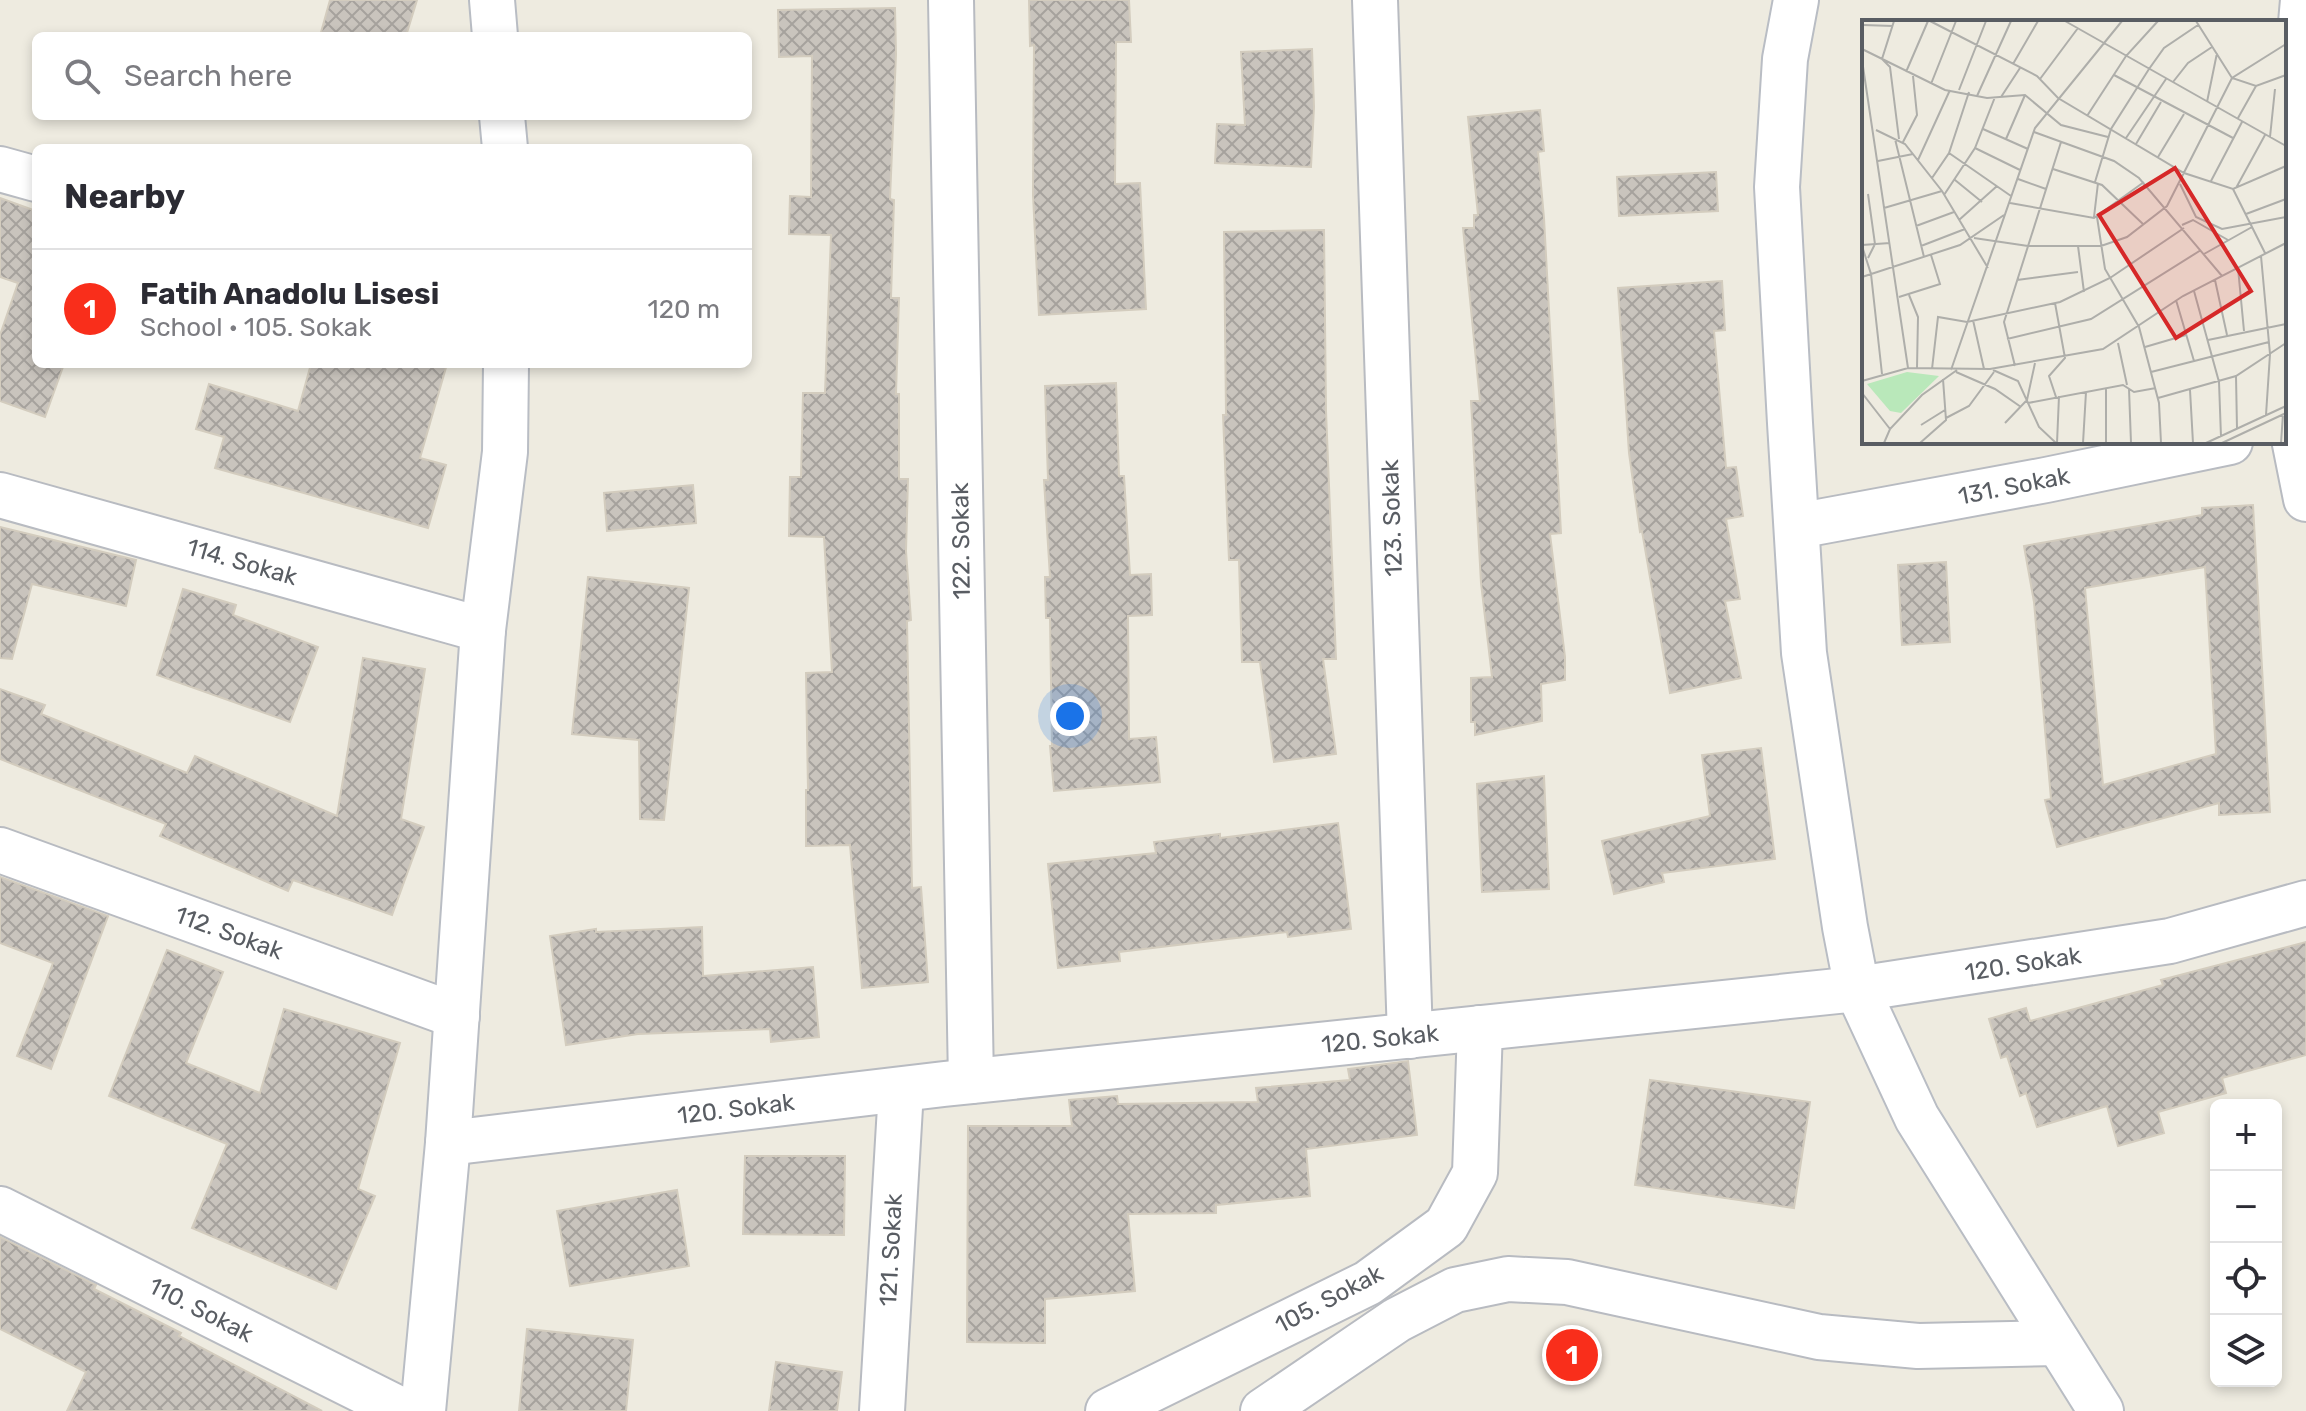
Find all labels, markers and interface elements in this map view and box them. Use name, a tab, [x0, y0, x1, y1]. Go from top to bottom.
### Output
inset map	[1862, 20, 2286, 444]
search box	[32, 32, 752, 120]
icon: search	[60, 54, 104, 98]
text: Search here	[124, 58, 292, 94]
text: Nearby	[64, 176, 185, 217]
text: Fatih Anadolu Lisesi	[140, 276, 439, 312]
text: 1	[84, 294, 96, 325]
text: 120 m	[648, 294, 720, 325]
text: School · 105. Sokak	[140, 312, 372, 343]
street label: 123. Sokak	[1376, 458, 1408, 577]
street label: 131. Sokak	[1956, 461, 2073, 511]
street label: 122. Sokak	[946, 482, 976, 600]
street label: 114. Sokak	[184, 533, 301, 591]
your location	[1050, 696, 1090, 736]
street label: 112. Sokak	[171, 901, 287, 966]
street label: 120. Sokak	[1963, 941, 2084, 987]
street label: 120. Sokak	[1320, 1019, 1441, 1059]
street label: 120. Sokak	[676, 1088, 797, 1130]
map controls	[2210, 1099, 2282, 1387]
button: +	[2210, 1099, 2282, 1171]
button: −	[2210, 1171, 2282, 1243]
street label: 121. Sokak	[874, 1192, 908, 1307]
button: locate	[2210, 1243, 2282, 1315]
street label: 105. Sokak	[1270, 1259, 1388, 1339]
street label: 110. Sokak	[144, 1272, 259, 1349]
button: layers	[2210, 1315, 2282, 1387]
pin: 1	[1546, 1325, 1598, 1385]

